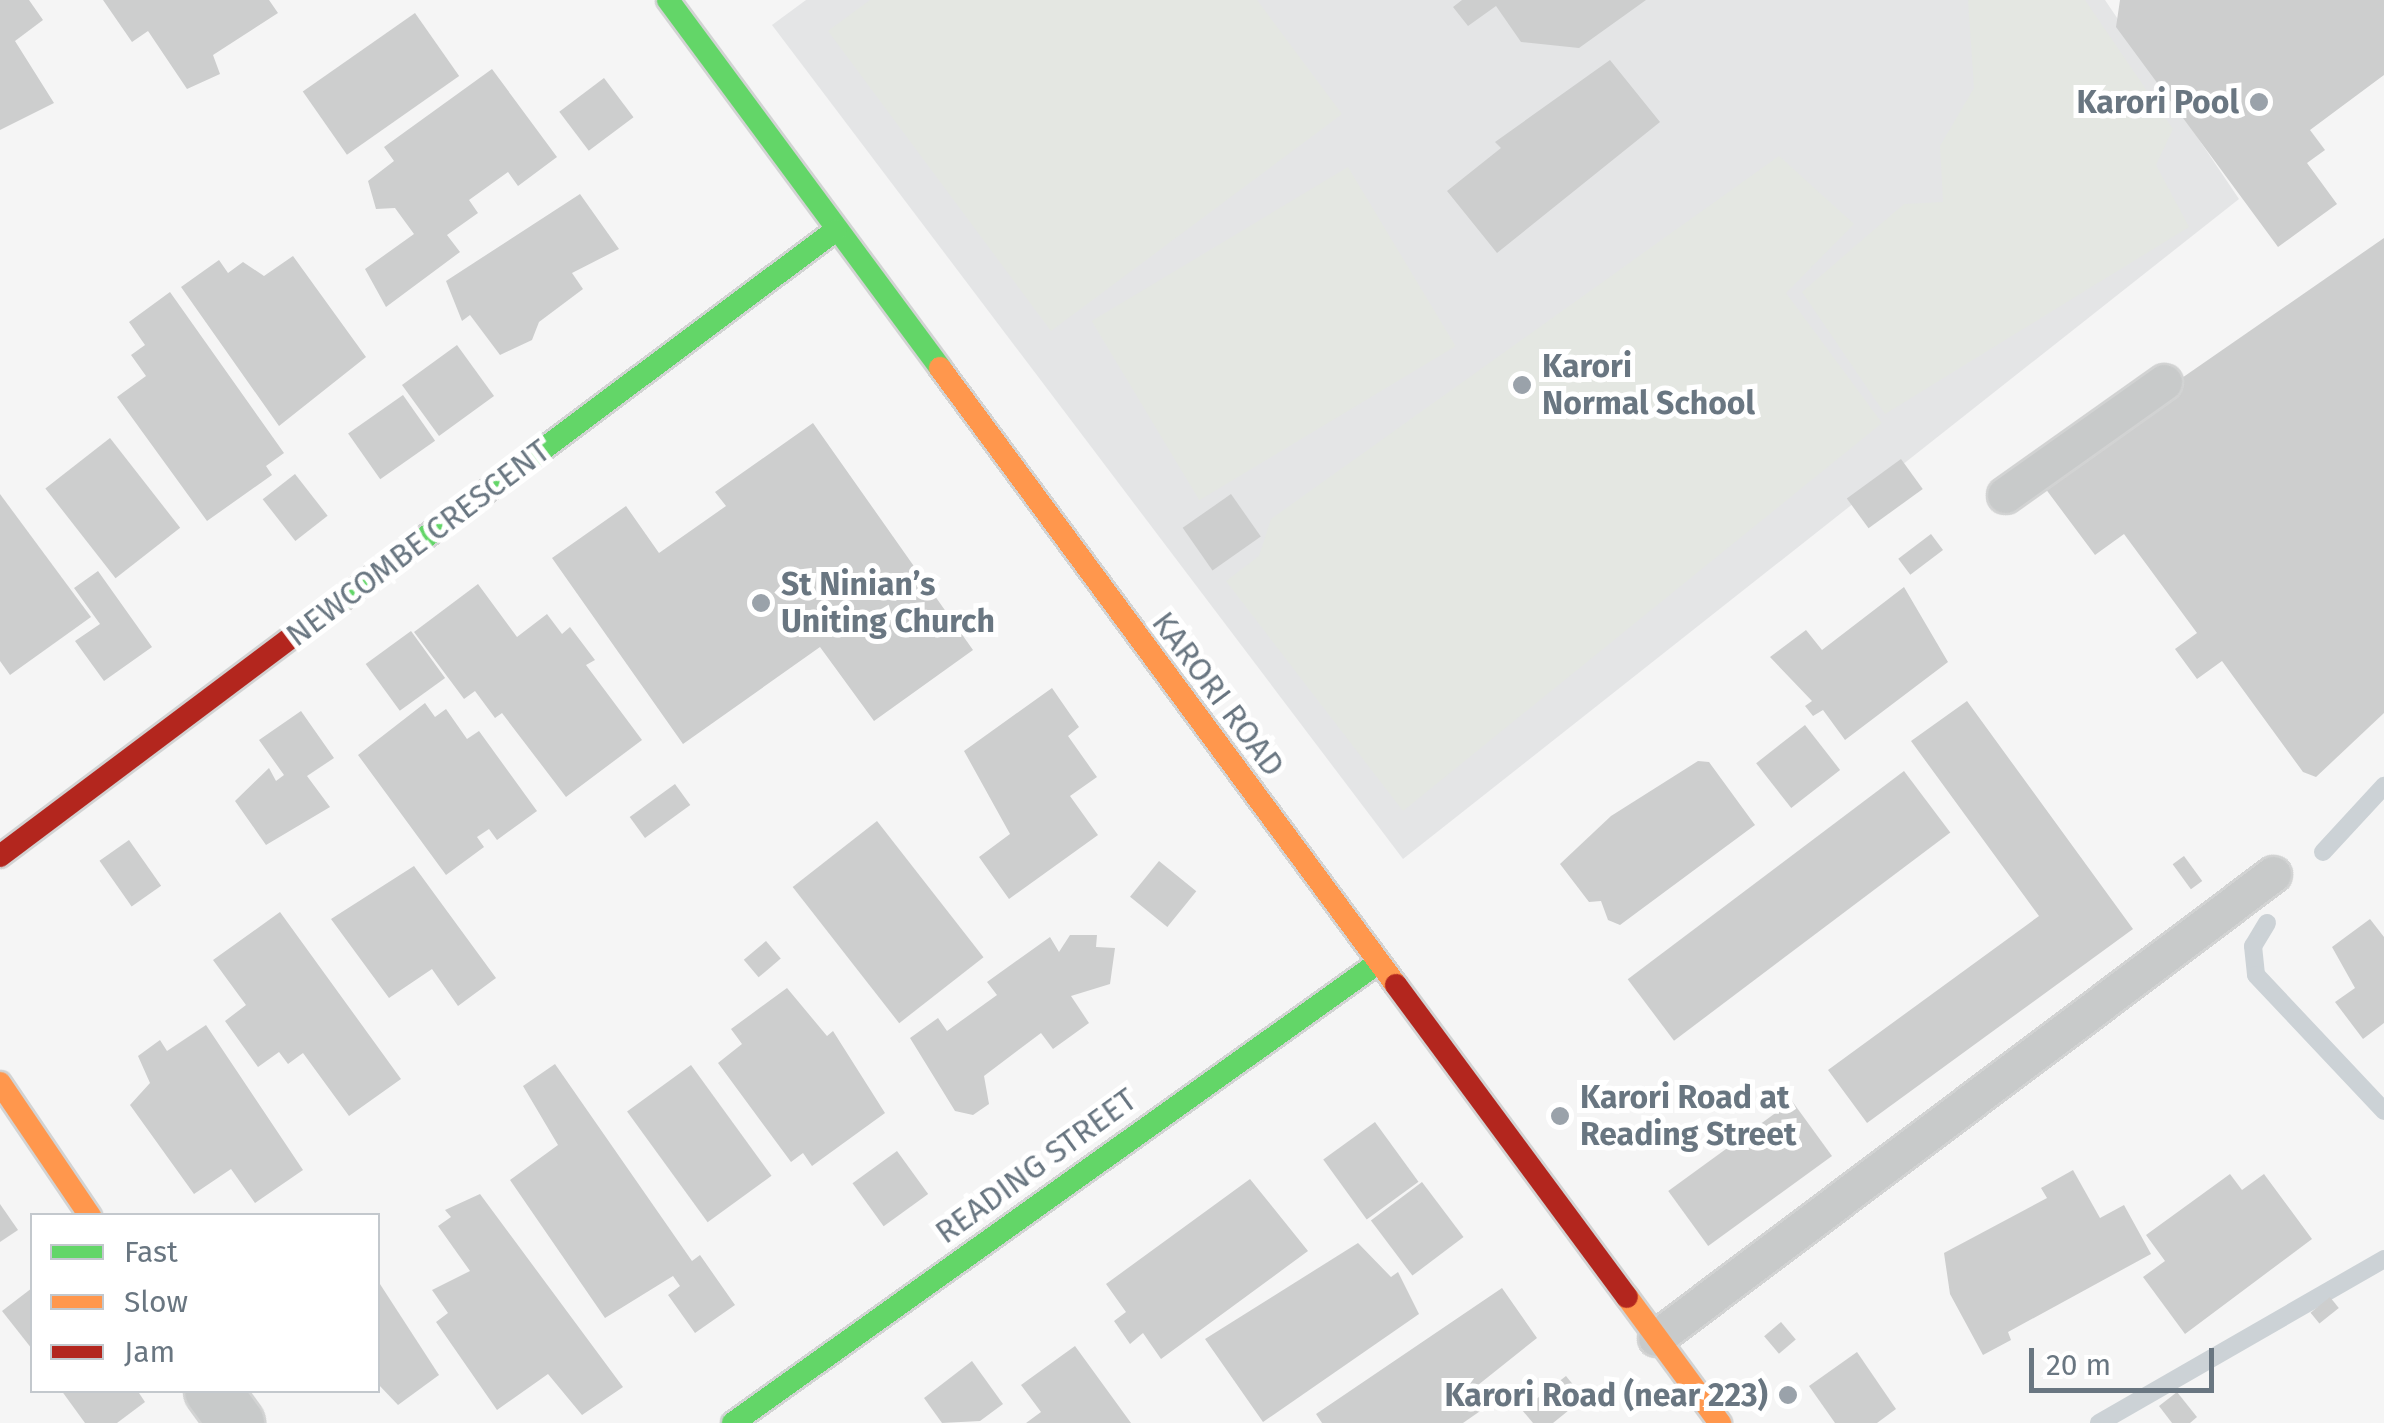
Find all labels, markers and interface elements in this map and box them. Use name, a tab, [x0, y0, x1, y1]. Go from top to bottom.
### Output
place label: Karori Pool	[2076, 83, 2239, 121]
marker: Karori Pool	[2248, 91, 2270, 113]
place label: Karori Normal School	[1542, 348, 1755, 423]
marker: Karori Normal School	[1511, 374, 1533, 396]
street label: NEWCOMBE CRESCENT	[279, 432, 557, 654]
place label: St Ninian’s Uniting Church	[781, 566, 995, 641]
marker: St Ninian’s Uniting Church	[750, 592, 772, 614]
street label: KARORI ROAD	[1144, 604, 1292, 784]
place label: Karori Road at Reading Street	[1580, 1079, 1796, 1154]
street label: READING STREET	[928, 1080, 1144, 1252]
marker: Karori Road at Reading Street	[1549, 1105, 1571, 1127]
legend	[30, 1213, 380, 1393]
text: Fast	[124, 1234, 178, 1270]
text: Slow	[124, 1284, 188, 1320]
scale bar	[2034, 1328, 2219, 1390]
text: Jam	[124, 1334, 175, 1370]
text: 20 m	[2046, 1347, 2111, 1383]
place label: Karori Road (near 223)	[1444, 1376, 1768, 1414]
marker: Karori Road (near 223)	[1777, 1384, 1799, 1406]

